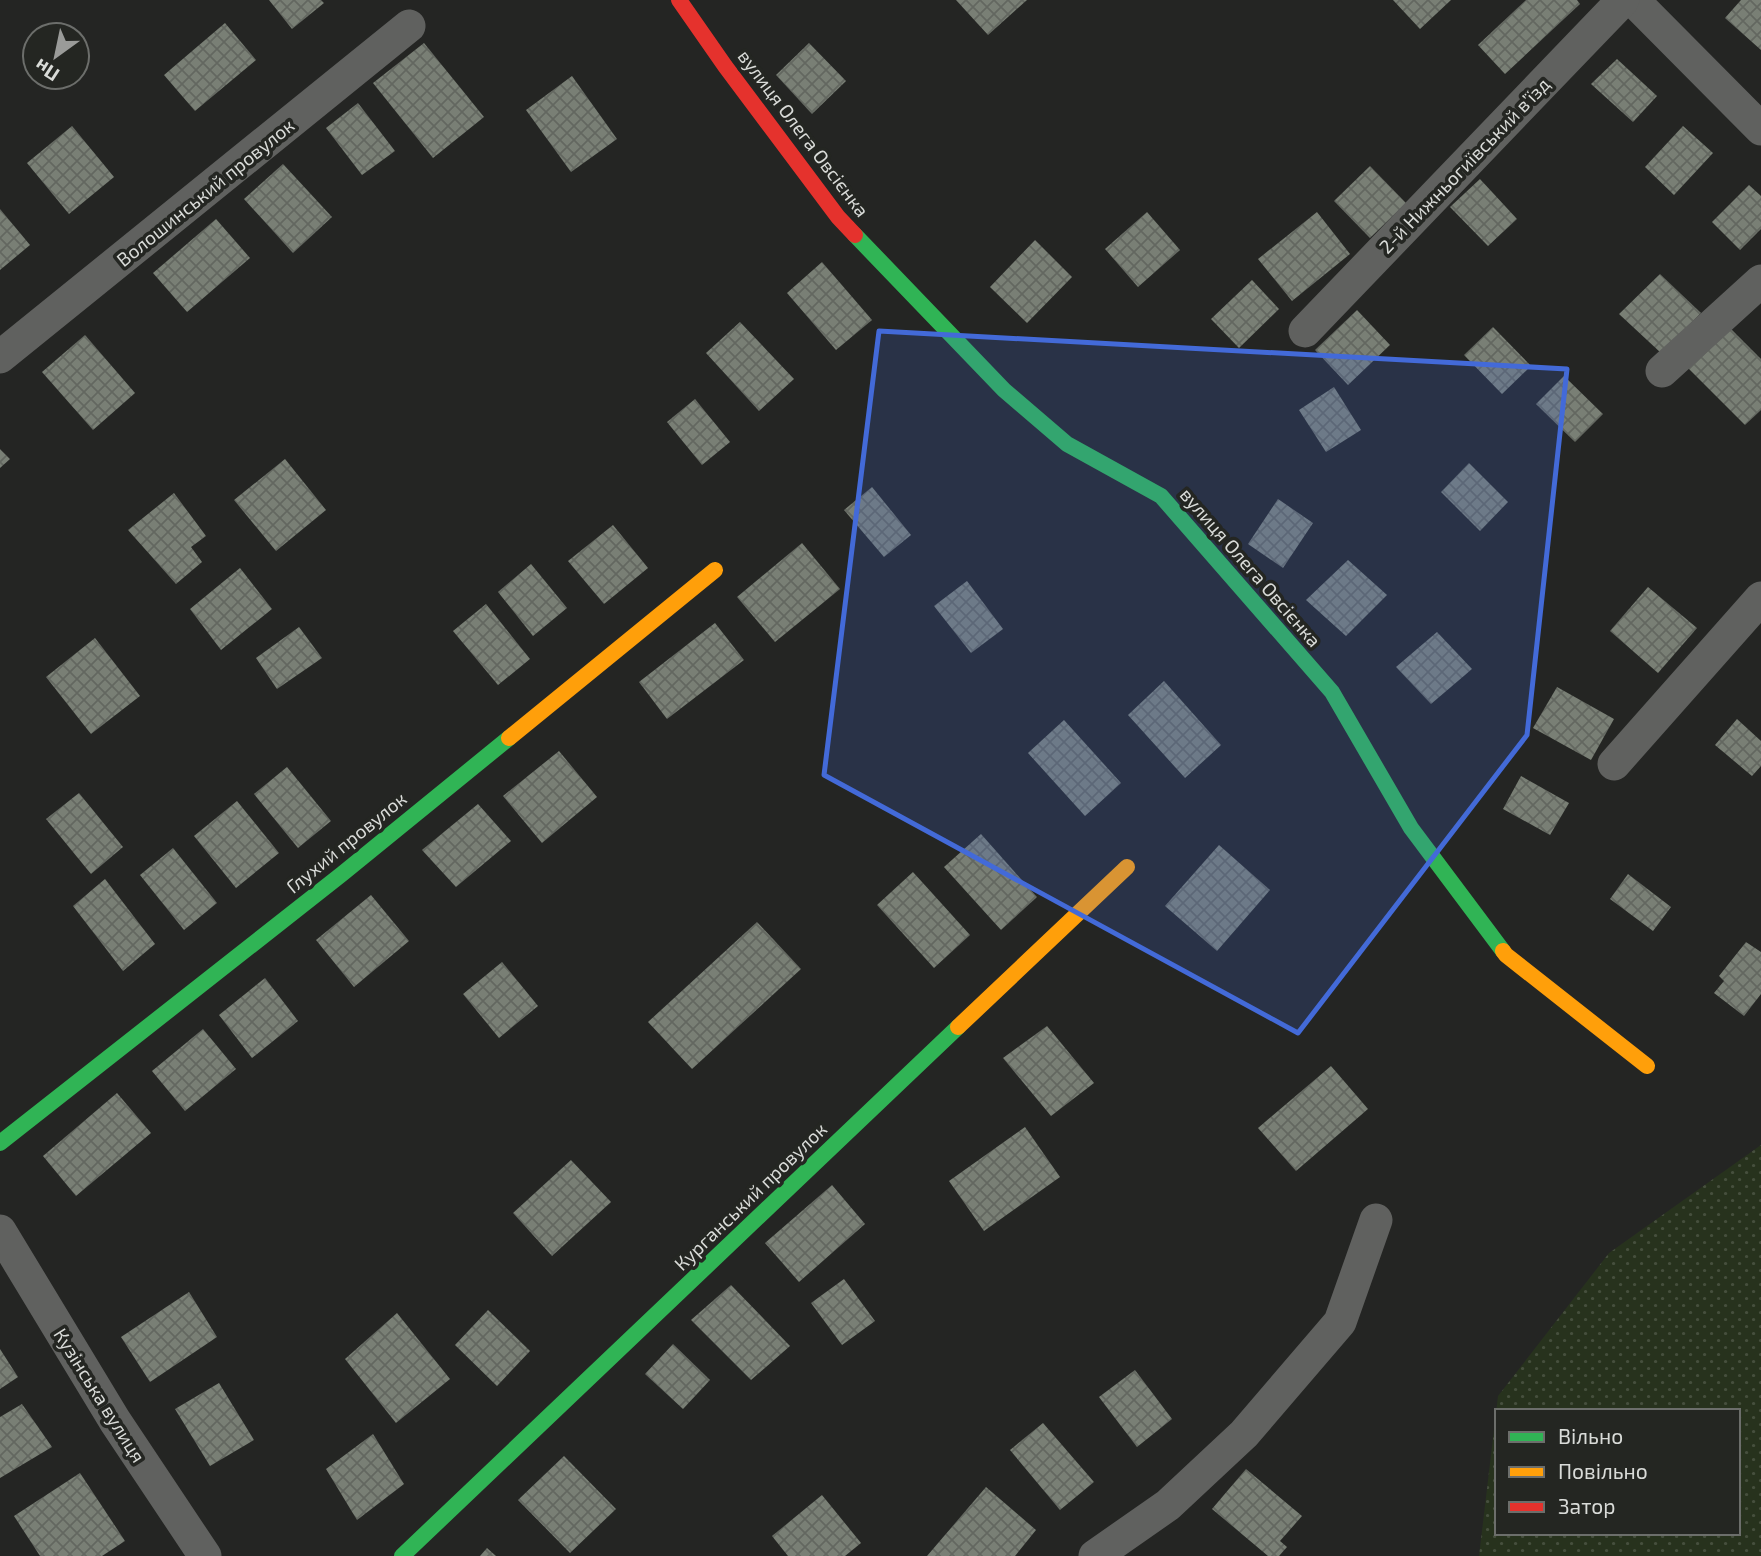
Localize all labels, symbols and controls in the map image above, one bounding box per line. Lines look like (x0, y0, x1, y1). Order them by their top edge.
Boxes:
north arrow (21, 21, 91, 91)
street label: вулиця Олега Овсієнка (733, 45, 874, 222)
text: Пн (30, 54, 63, 87)
street label: 2-й Нижньогиївський в’їзд (1374, 72, 1554, 258)
street label: Волошинський провулок (112, 113, 299, 272)
street label: вулиця Олега Овсієнка (1175, 483, 1326, 652)
street label: Глухий провулок (281, 786, 411, 898)
street label: Курганський провулок (669, 1117, 832, 1275)
street label: Кузінська вулиця (49, 1324, 151, 1467)
legend (1495, 1409, 1740, 1535)
text: Вільно (1558, 1423, 1623, 1448)
text: Повільно (1558, 1458, 1648, 1483)
text: Затор (1558, 1493, 1616, 1518)

